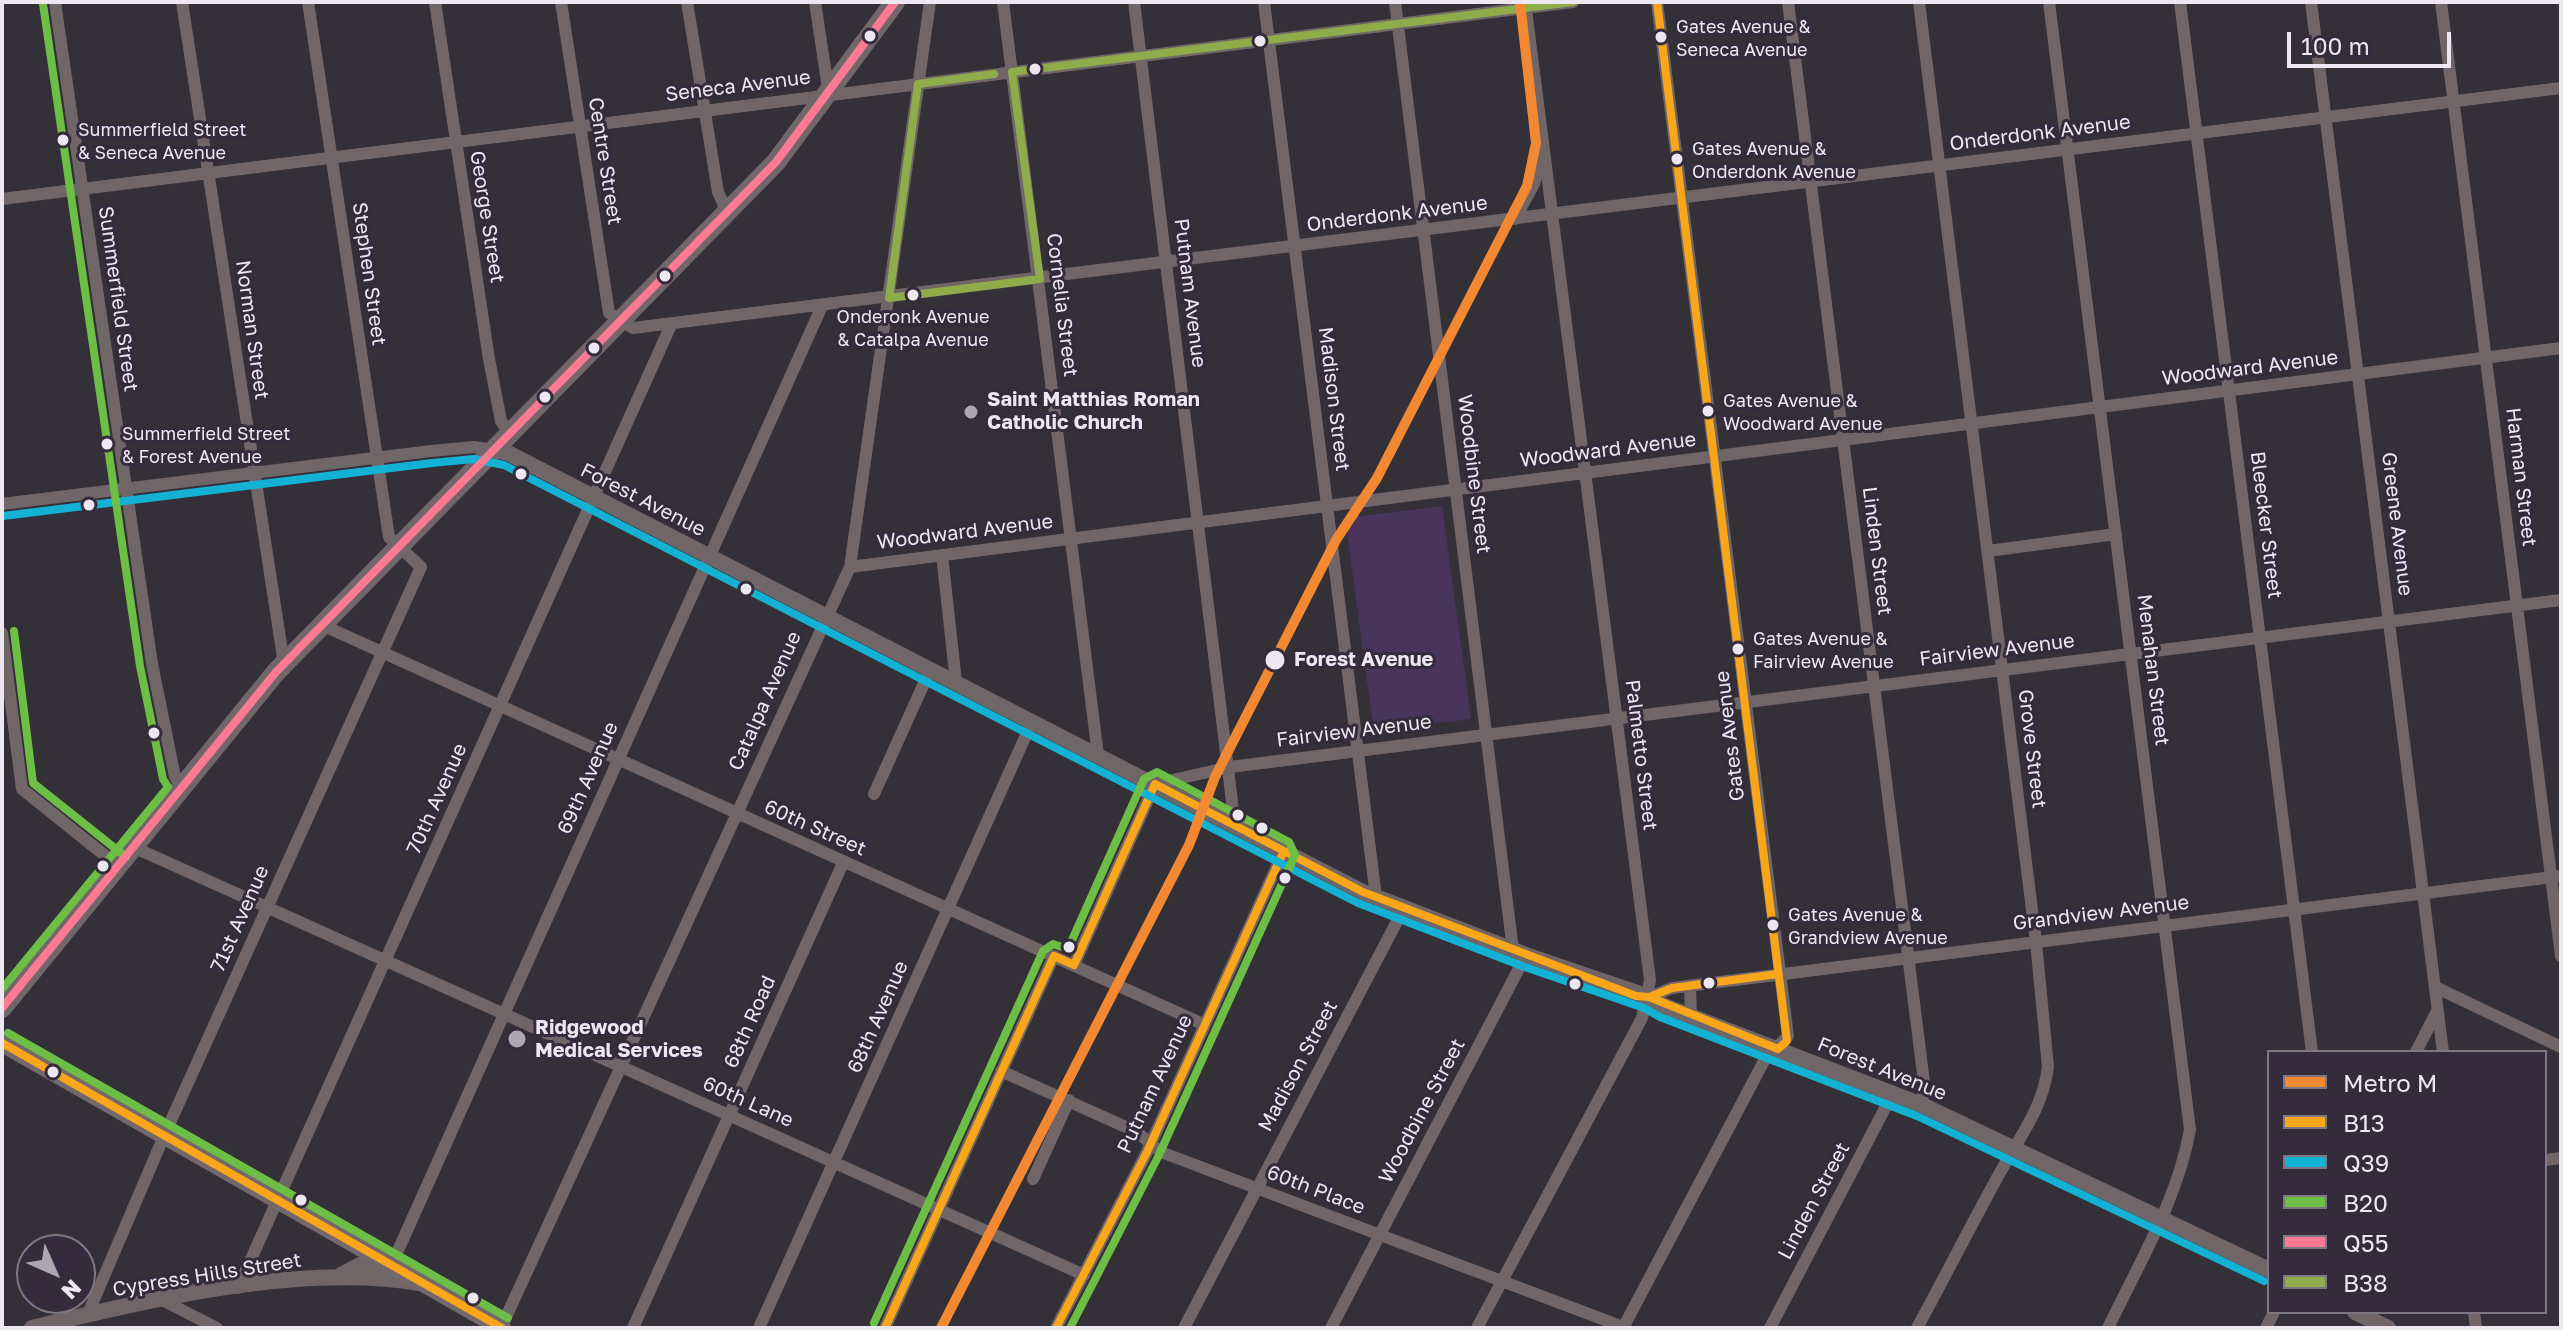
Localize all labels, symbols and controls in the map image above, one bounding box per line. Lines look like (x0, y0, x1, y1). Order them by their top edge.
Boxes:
place label: Gates Avenue & Seneca Avenue (1676, 16, 1810, 58)
scale bar (2291, 16, 2455, 66)
unlabelled marker (862, 28, 878, 44)
marker: Gates Avenue & Seneca Avenue (1653, 29, 1669, 45)
text: 100 m (2301, 31, 2370, 60)
unlabelled marker (1252, 33, 1268, 49)
unlabelled marker (1027, 61, 1043, 77)
street label: Seneca Avenue (664, 65, 812, 107)
street label: Centre Street (583, 96, 627, 226)
street label: Onderdonk Avenue (1948, 110, 2132, 156)
place label: Summerfield Street & Seneca Avenue (78, 119, 246, 162)
marker: Summerfield Street & Seneca Avenue (55, 132, 71, 148)
place label: Gates Avenue & Onderdonk Avenue (1692, 138, 1856, 180)
street label: George Street (465, 149, 509, 285)
marker: Gates Avenue & Onderdonk Avenue (1669, 151, 1685, 167)
street label: Onderdonk Avenue (1305, 191, 1489, 237)
street label: Stephen Street (347, 201, 391, 347)
street label: Summerfield Street (93, 205, 143, 393)
street label: Putnam Avenue (1169, 217, 1211, 369)
street label: Cornelia Street (1041, 232, 1083, 378)
street label: Norman Street (230, 259, 274, 401)
unlabelled marker (657, 268, 673, 284)
marker: Onderonk Avenue & Catalpa Avenue (905, 287, 921, 303)
place label: Onderonk Avenue & Catalpa Avenue (837, 306, 989, 348)
street label: Madison Street (1313, 325, 1355, 473)
unlabelled marker (586, 340, 602, 356)
street label: Woodward Avenue (2161, 345, 2339, 391)
place label: Saint Matthias Roman Catholic Church (987, 388, 1200, 435)
unlabelled marker (537, 389, 553, 405)
place label: Gates Avenue & Woodward Avenue (1723, 390, 1883, 432)
street label: Woodbine Street (1452, 393, 1496, 555)
marker: Saint Matthias Roman Catholic Church (962, 403, 980, 421)
marker: Gates Avenue & Woodward Avenue (1700, 403, 1716, 419)
street label: Harman Street (2501, 406, 2541, 548)
place label: Summerfield Street & Forest Avenue (122, 423, 290, 466)
street label: Woodward Avenue (1519, 427, 1697, 473)
marker: Summerfield Street & Forest Avenue (99, 436, 115, 452)
street label: Bleecker Street (2245, 450, 2287, 600)
street label: Greene Avenue (2376, 451, 2418, 597)
street label: Forest Avenue (576, 458, 710, 542)
unlabelled marker (513, 466, 529, 482)
street label: Linden Street (1857, 485, 1897, 617)
unlabelled marker (81, 497, 97, 513)
street label: Woodward Avenue (876, 509, 1054, 555)
unlabelled marker (738, 581, 754, 597)
street label: Menahan Street (2132, 593, 2174, 747)
street label: Catalpa Avenue (724, 628, 806, 774)
place label: Gates Avenue & Fairview Avenue (1753, 628, 1894, 670)
street label: Fairview Avenue (1918, 629, 2076, 671)
marker: Gates Avenue & Fairview Avenue (1730, 641, 1746, 657)
marker: Forest Avenue (1263, 648, 1287, 672)
place label: Forest Avenue (1294, 648, 1433, 672)
street label: Gates Avenue (1710, 670, 1750, 802)
street label: Palmetto Street (1620, 678, 1662, 832)
street label: Grove Street (2013, 688, 2051, 810)
street label: Fairview Avenue (1275, 710, 1433, 752)
street label: 69th Avenue (553, 718, 623, 838)
unlabelled marker (146, 725, 162, 741)
street label: 70th Avenue (402, 740, 472, 858)
street label: 60th Street (760, 795, 870, 861)
unlabelled marker (1230, 807, 1246, 823)
unlabelled marker (1254, 820, 1270, 836)
unlabelled marker (95, 858, 111, 874)
street label: 71st Avenue (206, 862, 274, 976)
unlabelled marker (1277, 870, 1293, 886)
street label: Grandview Avenue (2012, 890, 2190, 936)
place label: Gates Avenue & Grandview Avenue (1788, 904, 1948, 946)
marker: Gates Avenue & Grandview Avenue (1765, 917, 1781, 933)
unlabelled marker (1061, 939, 1077, 955)
street label: 68th Avenue (843, 957, 913, 1077)
street label: 68th Road (719, 972, 781, 1072)
unlabelled marker (1701, 975, 1717, 991)
unlabelled marker (1567, 976, 1583, 992)
street label: Madison Street (1253, 996, 1343, 1136)
street label: Putnam Avenue (1112, 1011, 1198, 1157)
place label: Ridgewood Medical Services (535, 1016, 703, 1063)
marker: Ridgewood Medical Services (506, 1028, 528, 1050)
street label: Forest Avenue (1814, 1032, 1950, 1106)
street label: Woodbine Street (1374, 1035, 1470, 1187)
legend (2267, 1050, 2547, 1314)
unlabelled marker (45, 1064, 61, 1080)
text: Metro M (2343, 1068, 2437, 1097)
street label: 60th Lane (699, 1071, 797, 1133)
text: B13 (2343, 1108, 2385, 1137)
street label: Linden Street (1773, 1138, 1855, 1264)
text: Q39 (2343, 1148, 2389, 1177)
street label: 60th Place (1264, 1160, 1368, 1220)
text: B20 (2343, 1188, 2388, 1217)
unlabelled marker (293, 1192, 309, 1208)
text: Q55 (2343, 1228, 2389, 1257)
north arrow (16, 1234, 96, 1314)
street label: Cypress Hills Street (111, 1248, 303, 1302)
text: B38 (2343, 1268, 2388, 1297)
text: N (56, 1274, 87, 1305)
unlabelled marker (465, 1290, 481, 1306)

